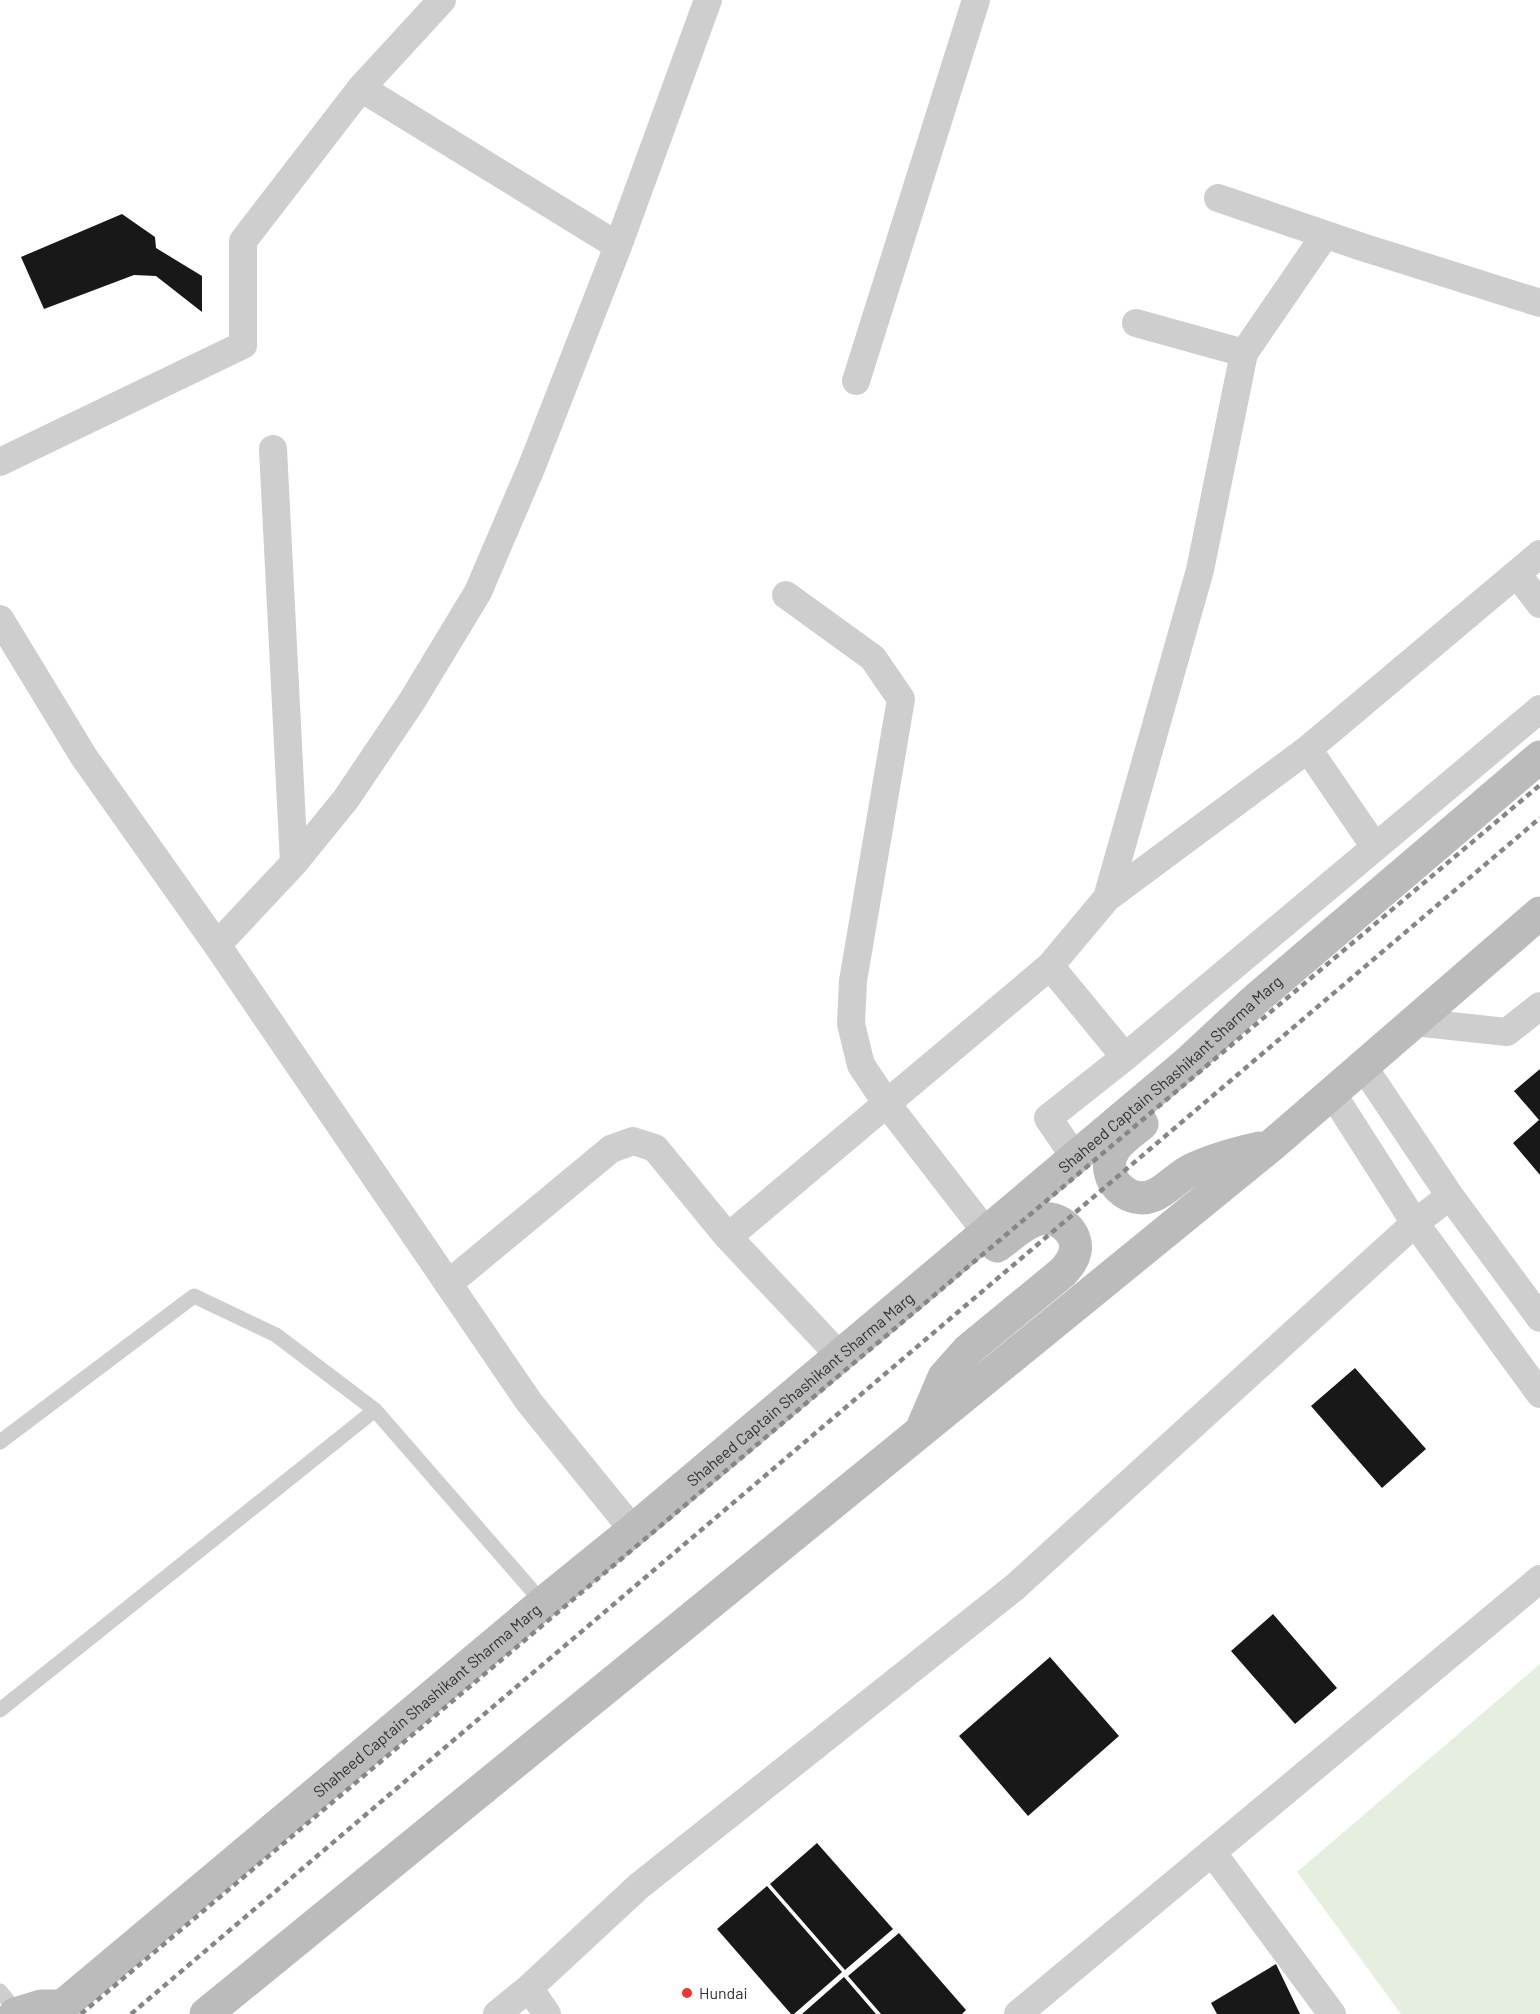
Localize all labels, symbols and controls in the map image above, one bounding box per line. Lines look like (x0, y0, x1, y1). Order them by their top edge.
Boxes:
street label: Shaheed Captain Shashikant Sharma Marg (1054, 971, 1286, 1177)
street label: Shaheed Captain Shashikant Sharma Marg (682, 1288, 917, 1490)
street label: Shaheed Captain Shashikant Sharma Marg (309, 1599, 544, 1801)
place label: Hundai (699, 1983, 748, 2002)
marker: Hundai (680, 1986, 694, 2000)

